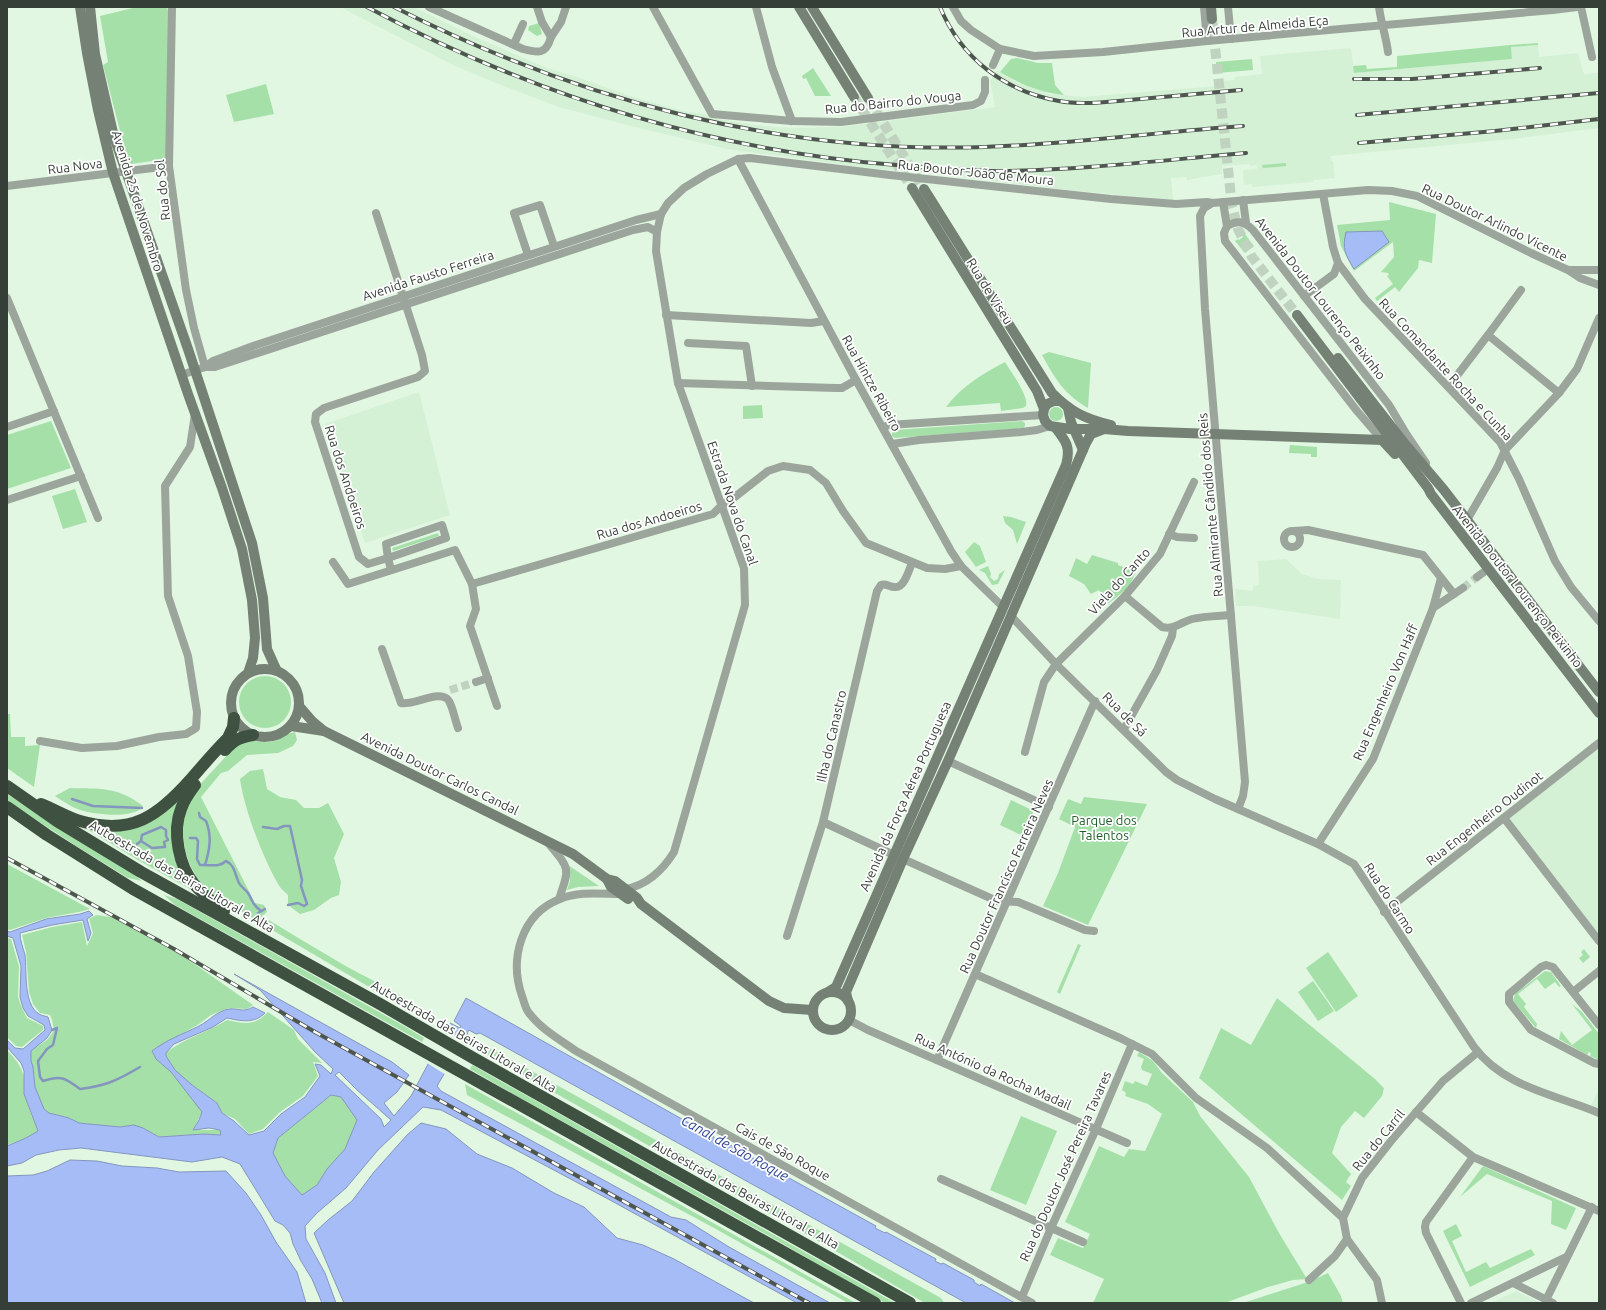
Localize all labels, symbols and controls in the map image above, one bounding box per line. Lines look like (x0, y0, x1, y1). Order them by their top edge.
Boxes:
street label: Rua Artur de Almeida Eça (1181, 13, 1329, 39)
street label: Rua do Bairro do Vouga (824, 88, 962, 116)
street label: Avenida 25 de Novembro (110, 129, 166, 273)
street label: Rua Nova (47, 156, 103, 176)
street label: Rua Doutor João de Moura (897, 157, 1055, 187)
street label: Rua do Sol (152, 158, 172, 221)
street label: Rua Doutor Arlindo Vicente (1420, 181, 1570, 263)
street label: Avenida Doutor Lourenço Peixinho (1253, 214, 1389, 382)
street label: Avenida Fausto Ferreira (361, 247, 495, 303)
street label: Rua de Viseu (964, 255, 1016, 327)
street label: Rua Comandante Rocha e Cunha (1377, 295, 1515, 443)
street label: Rua Hintze Ribeiro (840, 333, 904, 433)
street label: Rua Almirante Cândido dos Reis (1195, 412, 1225, 598)
street label: Rua dos Andoeiros (323, 423, 370, 531)
street label: Estrada Nova do Canal (705, 439, 761, 567)
street label: Rua dos Andoeiros (595, 498, 703, 542)
street label: Avenida Doutor Lourenço Peixinho (1450, 502, 1586, 670)
street label: Viela do Canto (1085, 545, 1153, 617)
street label: Rua Engenheiro Von Haff (1350, 622, 1420, 762)
street label: Ilha do Canastro (814, 689, 848, 783)
street label: Rua de Sá (1100, 689, 1150, 739)
street label: Avenida da Força Aérea Portuguesa (857, 699, 953, 893)
street label: Avenida Doutor Carlos Candal (359, 729, 522, 818)
street label: Rua Engenheiro Oudinot (1423, 768, 1545, 868)
street label: Rua Doutor Francisco Ferreira Neves (957, 776, 1056, 975)
park label: Parque dos Talentos (1071, 813, 1137, 842)
street label: Autoestrada das Beiras Litoral e Alta (87, 817, 277, 935)
street label: Rua do Carmo (1362, 860, 1418, 936)
street label: Autoestrada das Beiras Litoral e Alta (369, 977, 559, 1095)
street label: Rua António da Rocha Madail (913, 1030, 1074, 1112)
street label: Rua do Doutor José Pereira Tavares (1017, 1068, 1114, 1263)
street label: Rua do Carril (1349, 1106, 1407, 1173)
water label: Canal de São Roque (679, 1112, 791, 1184)
street label: Cais de São Roque (733, 1119, 833, 1183)
street label: Autoestrada das Beiras Litoral e Alta (650, 1137, 842, 1251)

